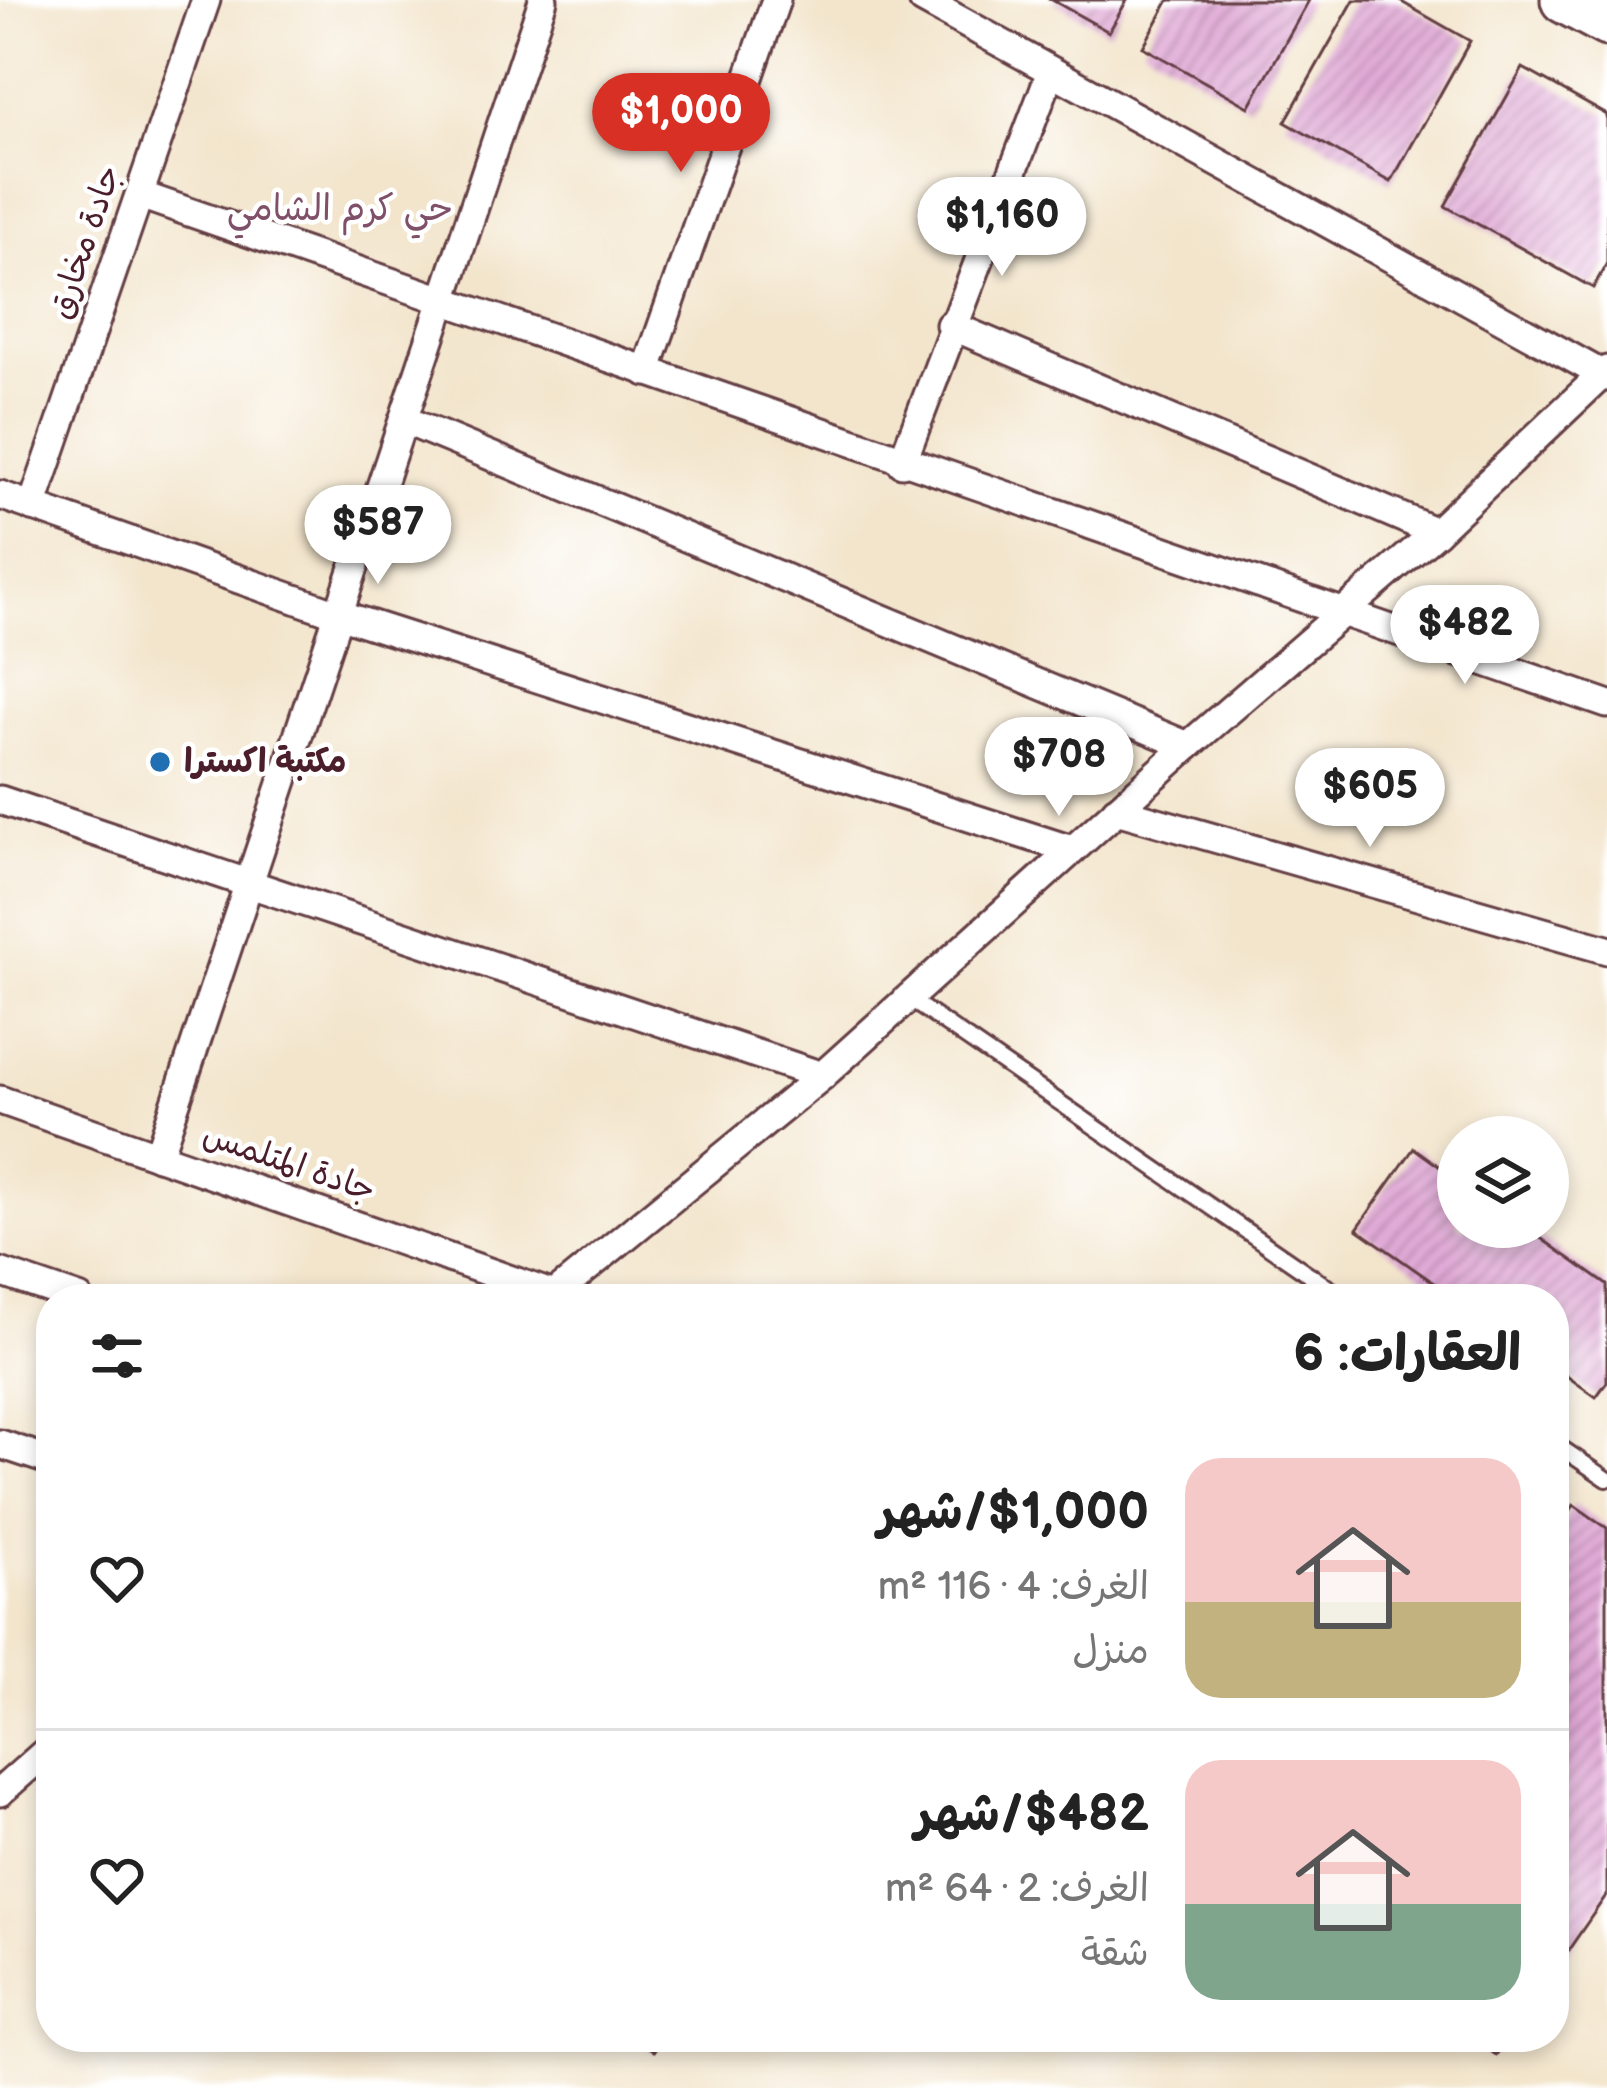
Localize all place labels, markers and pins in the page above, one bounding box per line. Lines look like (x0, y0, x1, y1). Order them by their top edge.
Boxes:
pin: $1,000 (583, 73, 779, 175)
pin: $1,160 (904, 177, 1100, 279)
pin: $587 (307, 485, 449, 587)
pin: $482 (1394, 585, 1536, 687)
pin: $708 (988, 717, 1130, 819)
place label: مكتبة اكسترا (184, 742, 346, 782)
pin: $605 (1299, 748, 1441, 850)
marker: مكتبة اكسترا (147, 749, 173, 775)

